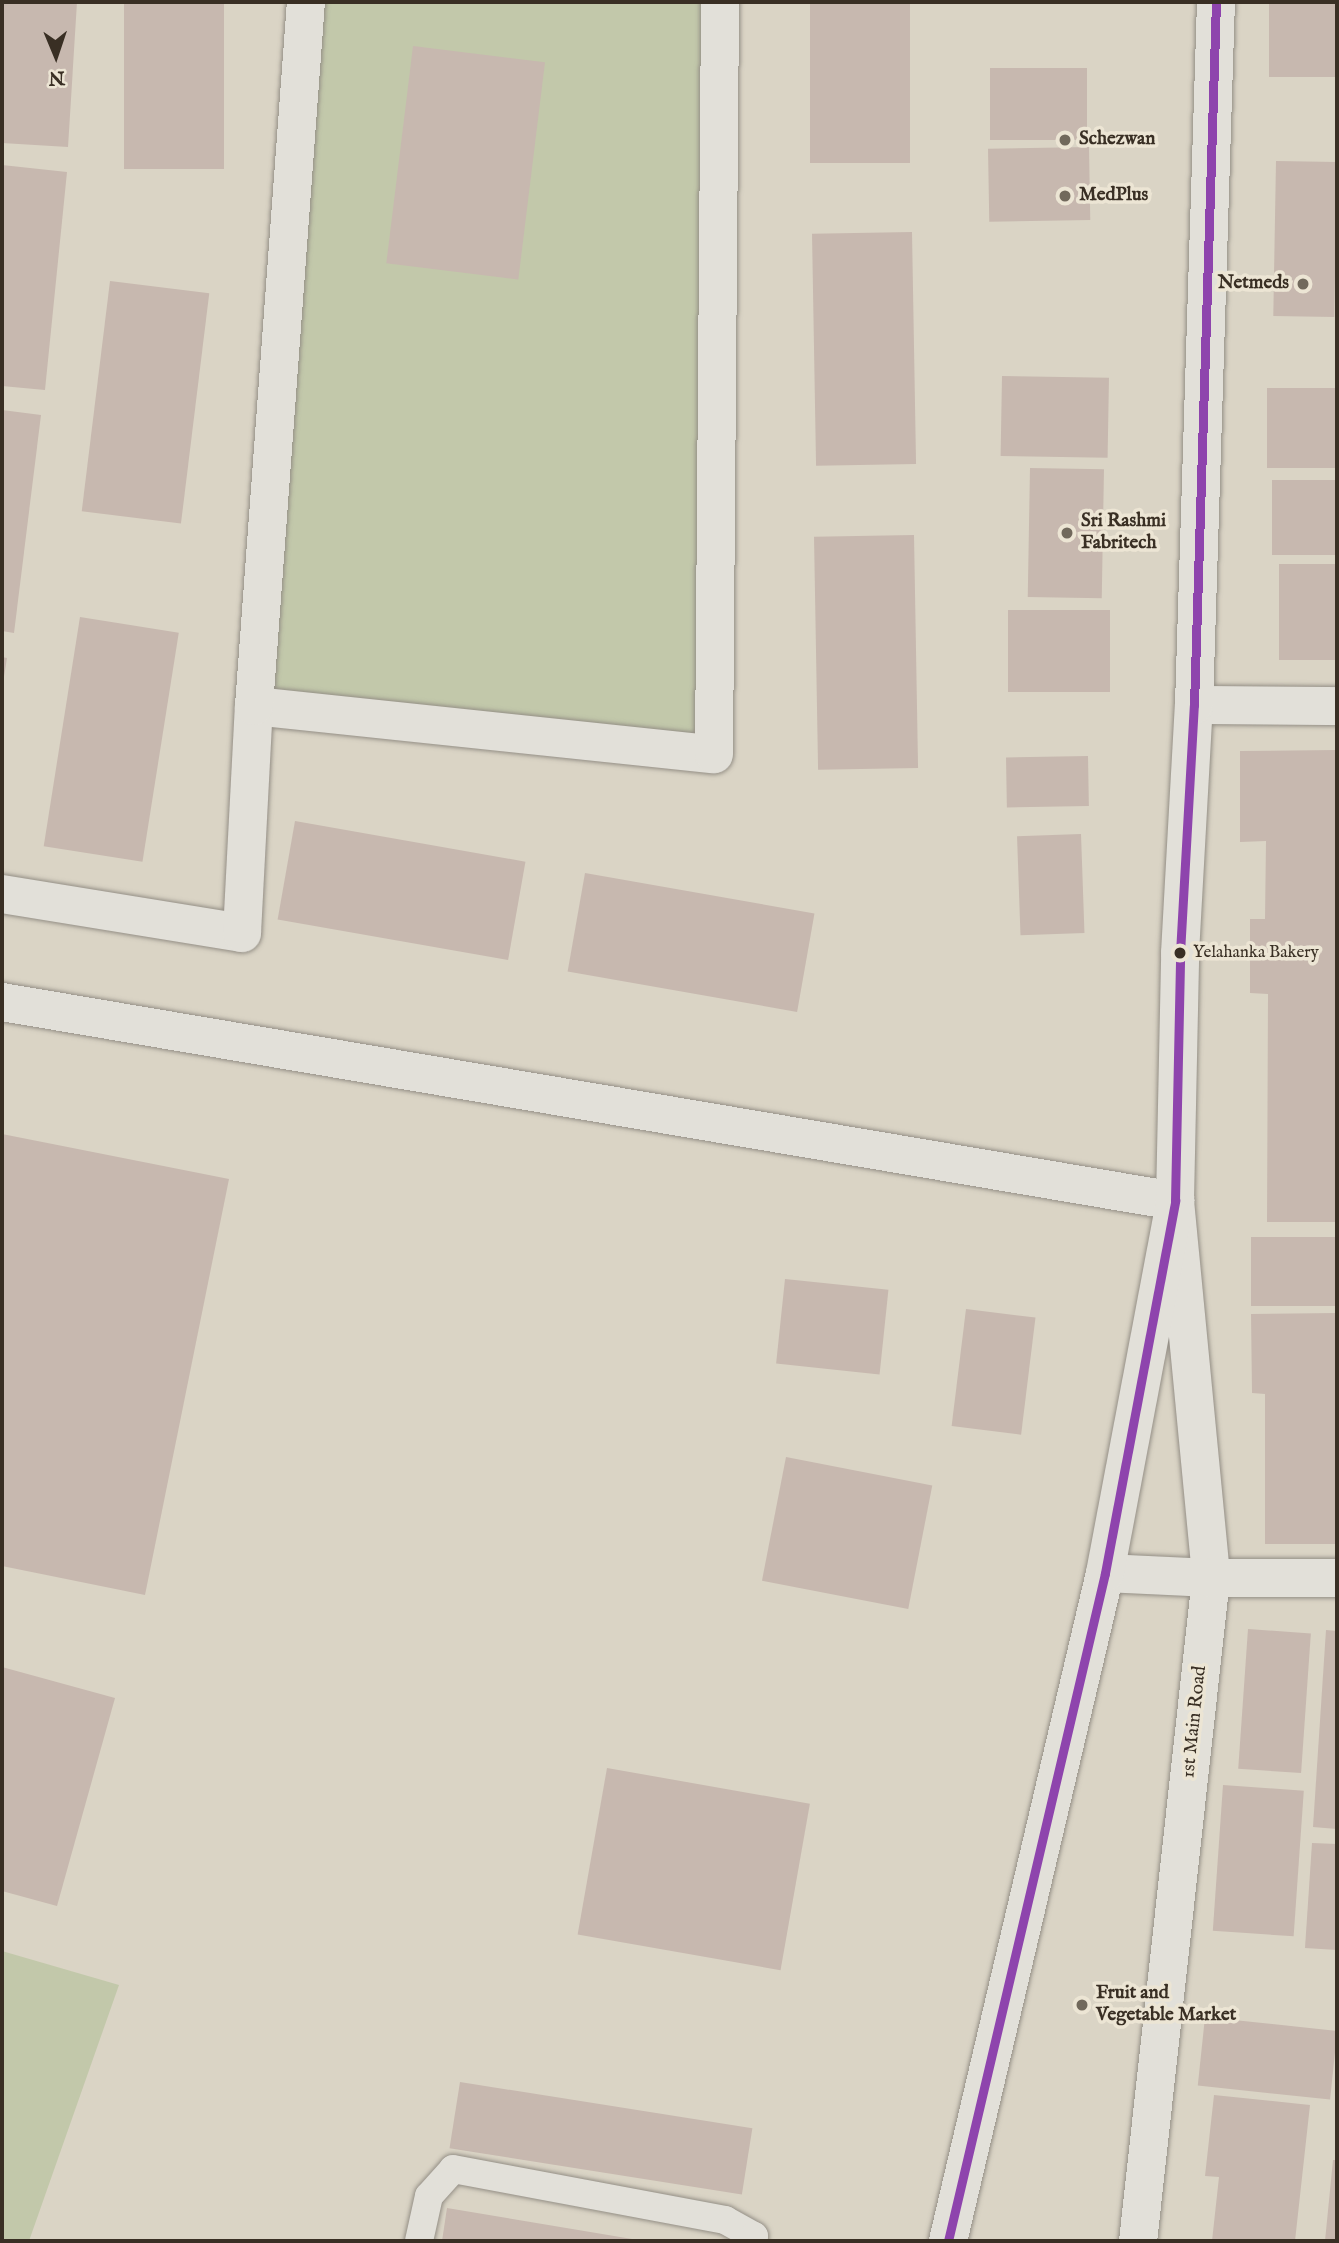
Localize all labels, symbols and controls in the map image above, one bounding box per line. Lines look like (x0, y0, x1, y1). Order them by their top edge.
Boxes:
north arrow (21, 21, 91, 91)
text: N (48, 65, 65, 89)
place label: Schezwan (1079, 129, 1155, 151)
marker: Schezwan (1057, 132, 1073, 148)
place label: MedPlus (1079, 185, 1148, 207)
marker: MedPlus (1057, 188, 1073, 204)
place label: Netmeds (1218, 273, 1289, 295)
marker: Netmeds (1295, 276, 1311, 292)
place label: Sri Rashmi Fabritech (1081, 511, 1166, 555)
marker: Sri Rashmi Fabritech (1059, 525, 1075, 541)
place label: Yelahanka Bakery (1193, 943, 1319, 963)
marker: Yelahanka Bakery (1173, 946, 1187, 960)
street label: 1st Main Road (1178, 1665, 1212, 1779)
place label: Fruit and Vegetable Market (1096, 1983, 1236, 2027)
marker: Fruit and Vegetable Market (1074, 1997, 1090, 2013)

